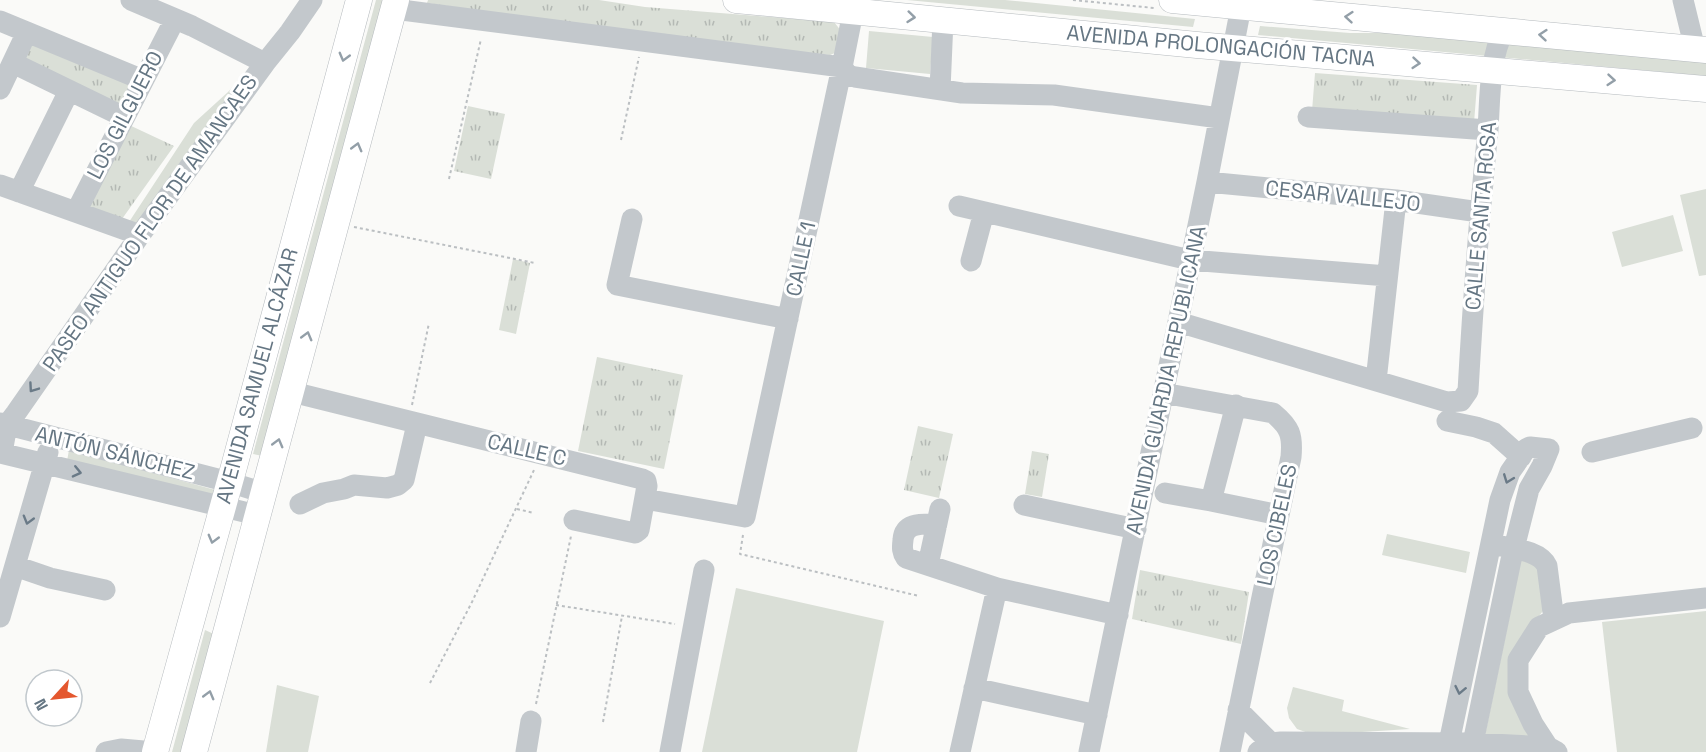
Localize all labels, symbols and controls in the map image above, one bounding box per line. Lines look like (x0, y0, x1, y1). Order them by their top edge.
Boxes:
one-way arrow (906, 10, 915, 23)
one-way arrow (1344, 11, 1354, 24)
street label: AVENIDA PROLONGACIÓN TACNA (1066, 19, 1377, 72)
one-way arrow (1539, 29, 1548, 42)
street label: LOS GILGUERO (81, 46, 168, 183)
one-way arrow (338, 51, 351, 61)
one-way arrow (1412, 56, 1421, 69)
street label: PASEO ANTIGUO FLOR DE AMANCAES (36, 69, 263, 376)
one-way arrow (1606, 73, 1615, 86)
street label: CALLE SANTA ROSA (1459, 121, 1502, 311)
one-way arrow (350, 142, 362, 153)
street label: CESAR VALLEJO (1264, 174, 1422, 217)
street label: CALLE 1 (779, 219, 822, 299)
street label: AVENIDA GUARDIA REPUBLICANA (1120, 223, 1212, 537)
street label: AVENIDA SAMUEL ALCÁZAR (209, 245, 304, 507)
one-way arrow (300, 331, 312, 341)
one-way arrow (29, 382, 40, 393)
street label: ANTÓN SÁNCHEZ (33, 420, 198, 485)
street label: CALLE C (485, 427, 569, 472)
one-way arrow (271, 438, 283, 449)
street label: LOS CIBELES (1250, 462, 1303, 588)
one-way arrow (72, 464, 82, 477)
one-way arrow (1503, 473, 1515, 484)
one-way arrow (23, 514, 35, 525)
one-way arrow (208, 533, 220, 544)
north arrow (24, 668, 84, 728)
one-way arrow (1454, 684, 1467, 694)
one-way arrow (202, 691, 214, 701)
text: N (29, 695, 53, 714)

